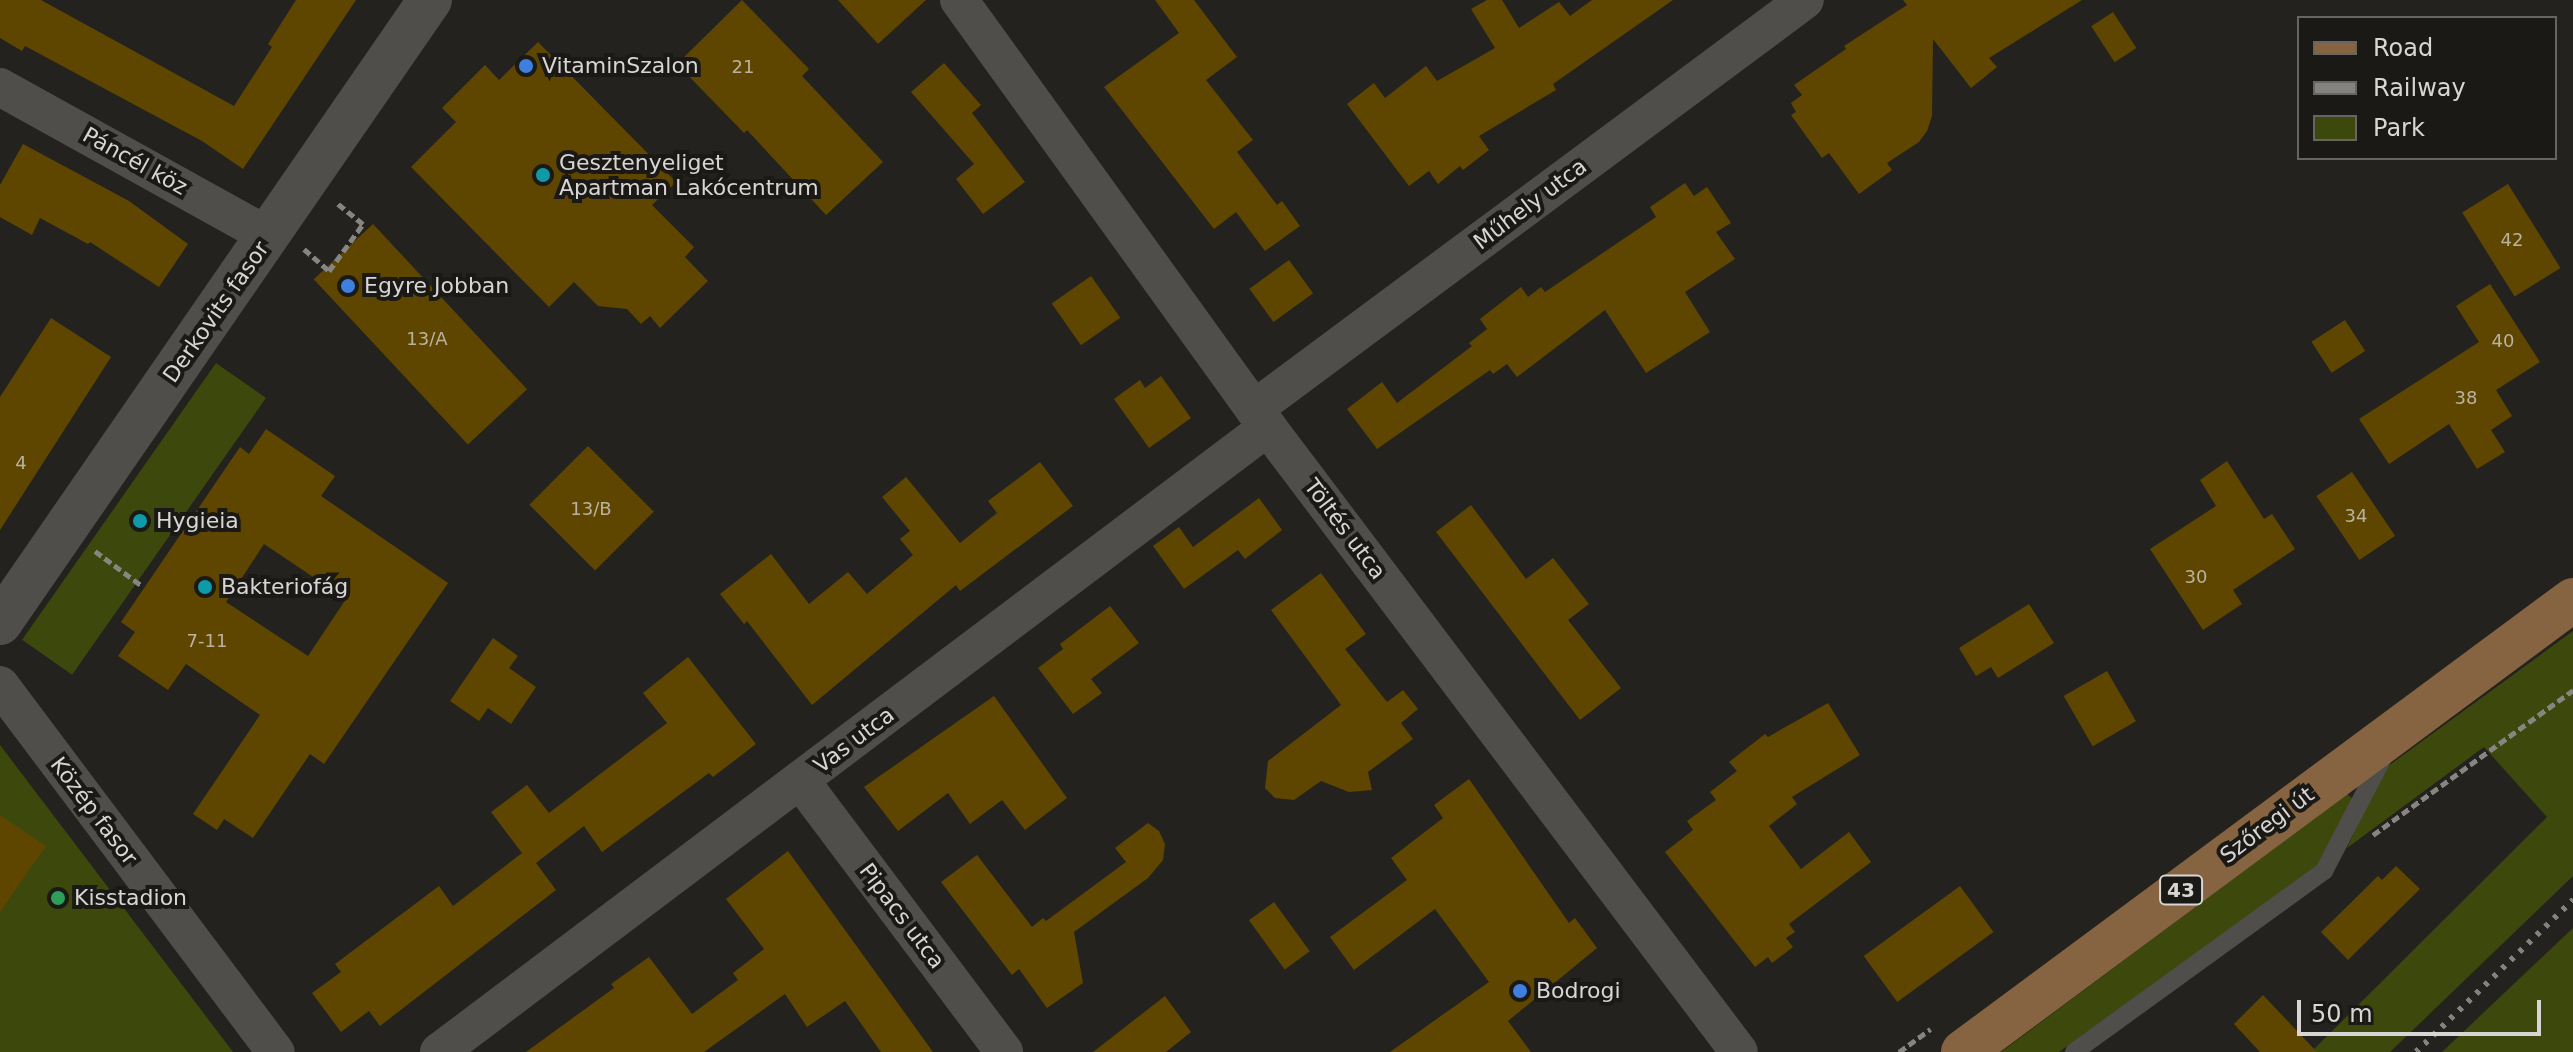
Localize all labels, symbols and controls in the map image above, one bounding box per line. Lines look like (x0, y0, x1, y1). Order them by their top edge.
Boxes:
legend (2297, 16, 2557, 160)
text: Road (2373, 34, 2433, 62)
place label: VitaminSzalon (542, 53, 699, 79)
house number: 21 (732, 56, 754, 78)
marker: VitaminSzalon (517, 57, 535, 75)
text: Railway (2373, 74, 2466, 102)
text: Park (2373, 114, 2425, 142)
street label: Páncél köz (78, 121, 192, 201)
place label: Gesztenyeliget Apartman Lakócentrum (559, 149, 819, 200)
street label: Műhely utca (1468, 153, 1592, 255)
marker: Gesztenyeliget Apartman Lakócentrum (534, 166, 552, 184)
house number: 42 (2501, 229, 2523, 251)
street label: Derkovits fasor (157, 236, 275, 388)
place label: Egyre Jobban (364, 273, 509, 299)
marker: Egyre Jobban (339, 277, 357, 295)
house number: 13/A (406, 328, 448, 350)
house number: 40 (2492, 330, 2514, 352)
house number: 38 (2455, 387, 2477, 409)
house number: 4 (15, 452, 27, 474)
street label: Töltés utca (1299, 474, 1391, 584)
house number: 13/B (570, 498, 612, 520)
house number: 34 (2345, 505, 2367, 527)
place label: Hygieia (156, 508, 239, 534)
marker: Hygieia (131, 512, 149, 530)
house number: 30 (2185, 566, 2207, 588)
place label: Bakteriofág (221, 574, 348, 600)
marker: Bakteriofág (196, 578, 214, 596)
house number: 7-11 (187, 630, 227, 652)
street label: Vas utca (809, 701, 899, 779)
street label: Közép fasor (45, 752, 143, 870)
street label: Szőregi út (2215, 781, 2319, 869)
street label: Pipacs utca (854, 858, 950, 974)
road number: 43 (2159, 874, 2203, 906)
place label: Kisstadion (74, 885, 187, 911)
marker: Kisstadion (49, 889, 67, 907)
place label: Bodrogi (1536, 978, 1621, 1004)
marker: Bodrogi (1511, 982, 1529, 1000)
scale bar (2301, 984, 2545, 1034)
text: 50 m (2311, 1000, 2373, 1028)

